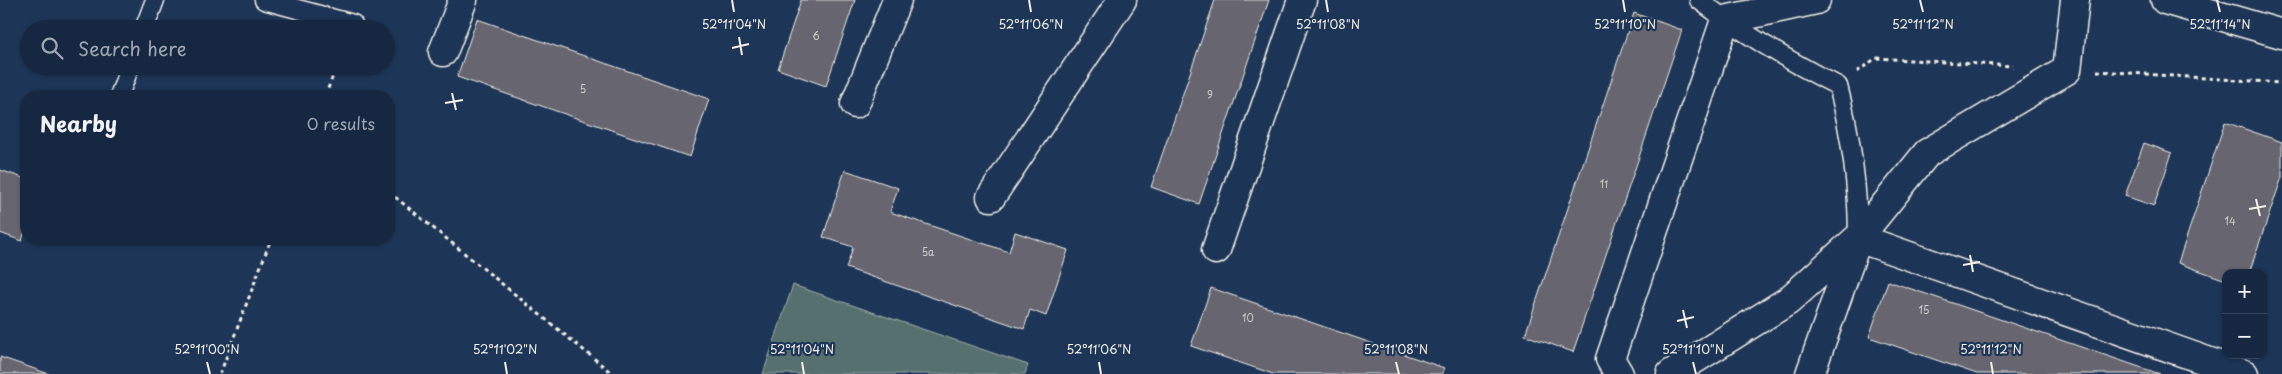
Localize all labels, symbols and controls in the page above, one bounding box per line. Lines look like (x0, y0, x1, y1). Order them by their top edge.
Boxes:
text: 52°11'04"N (702, 15, 766, 33)
text: 52°11'06"N (999, 15, 1063, 33)
text: 52°11'08"N (1296, 15, 1360, 33)
text: 52°11'10"N (1594, 15, 1656, 33)
text: 52°11'12"N (1892, 15, 1954, 33)
text: 52°11'14"N (2189, 15, 2251, 33)
search box (20, 20, 395, 75)
house number: 6 (812, 28, 820, 43)
icon: search (38, 34, 66, 62)
text: Search here (78, 34, 187, 62)
house number: 5 (580, 81, 586, 96)
house number: 9 (1207, 87, 1213, 102)
text: Nearby (40, 107, 117, 139)
text: 0 results (307, 111, 375, 135)
house number: 11 (1600, 176, 1608, 191)
house number: 14 (2224, 213, 2236, 228)
house number: 5а (922, 244, 935, 259)
map controls (2222, 269, 2267, 359)
button: + (2222, 269, 2267, 314)
house number: 15 (1919, 302, 1929, 317)
house number: 10 (1242, 310, 1254, 325)
button: − (2222, 314, 2267, 359)
text: 52°11'00"N (174, 340, 240, 358)
text: 52°11'02"N (473, 340, 537, 358)
text: 52°11'04"N (770, 340, 834, 358)
text: 52°11'06"N (1067, 340, 1131, 358)
text: 52°11'08"N (1364, 340, 1428, 358)
text: 52°11'10"N (1662, 340, 1724, 358)
text: 52°11'12"N (1960, 340, 2022, 358)

